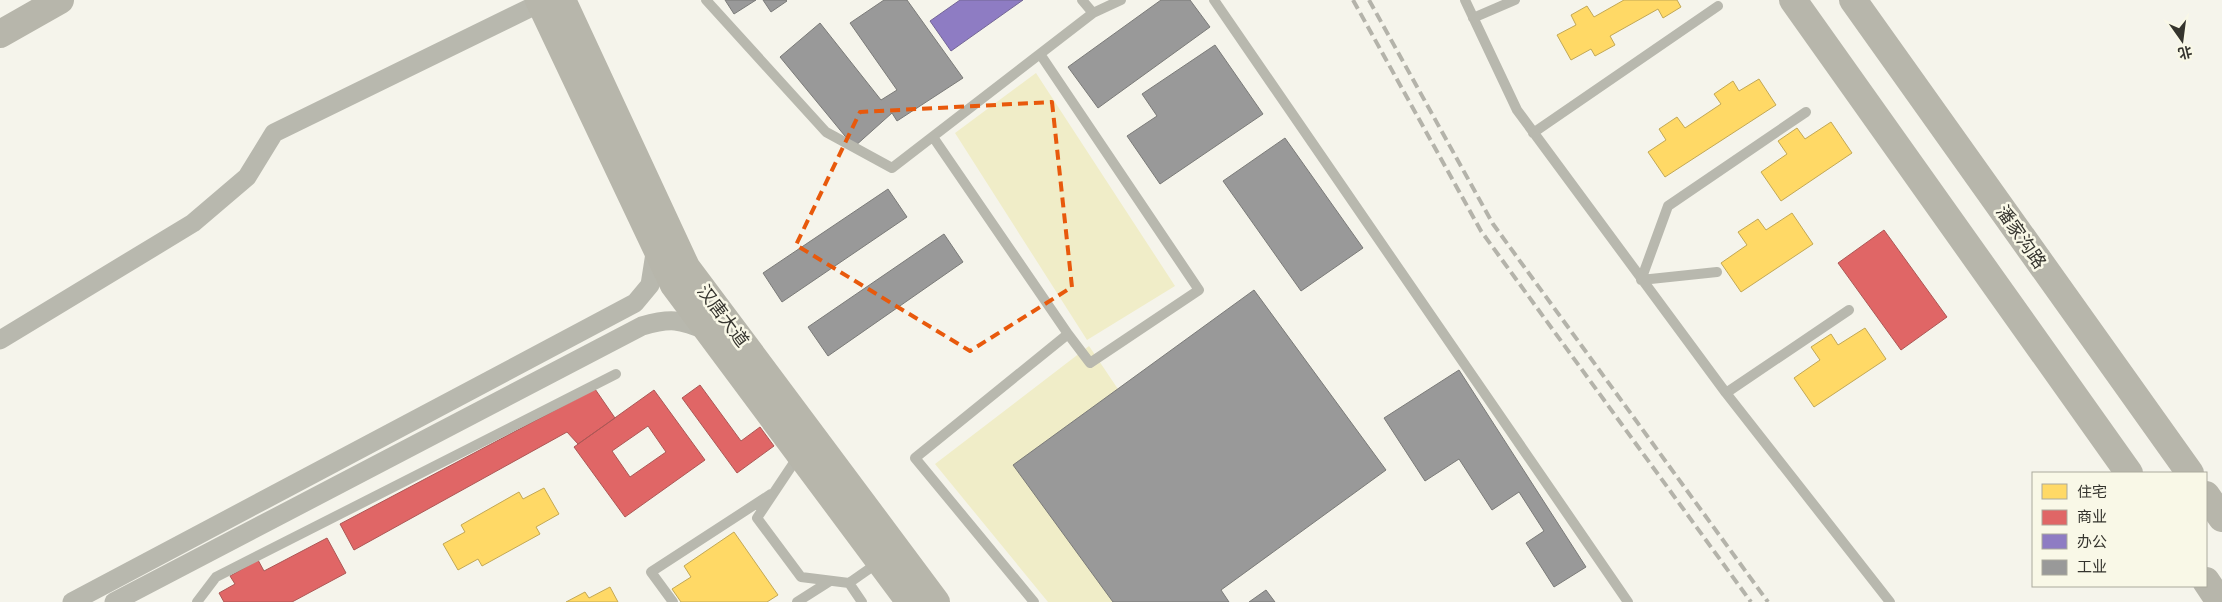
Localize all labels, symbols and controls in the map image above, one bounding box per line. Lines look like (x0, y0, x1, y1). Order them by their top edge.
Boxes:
north arrow (2157, 15, 2207, 65)
text: 北 (2176, 42, 2194, 64)
street label: 潘家沟路 (1991, 200, 2052, 273)
street label: 汉唐大道 (693, 279, 755, 351)
legend (2032, 472, 2207, 587)
text: 住宅 (2077, 481, 2107, 501)
text: 商业 (2077, 506, 2107, 526)
text: 办公 (2077, 531, 2107, 551)
text: 工业 (2077, 556, 2107, 576)

